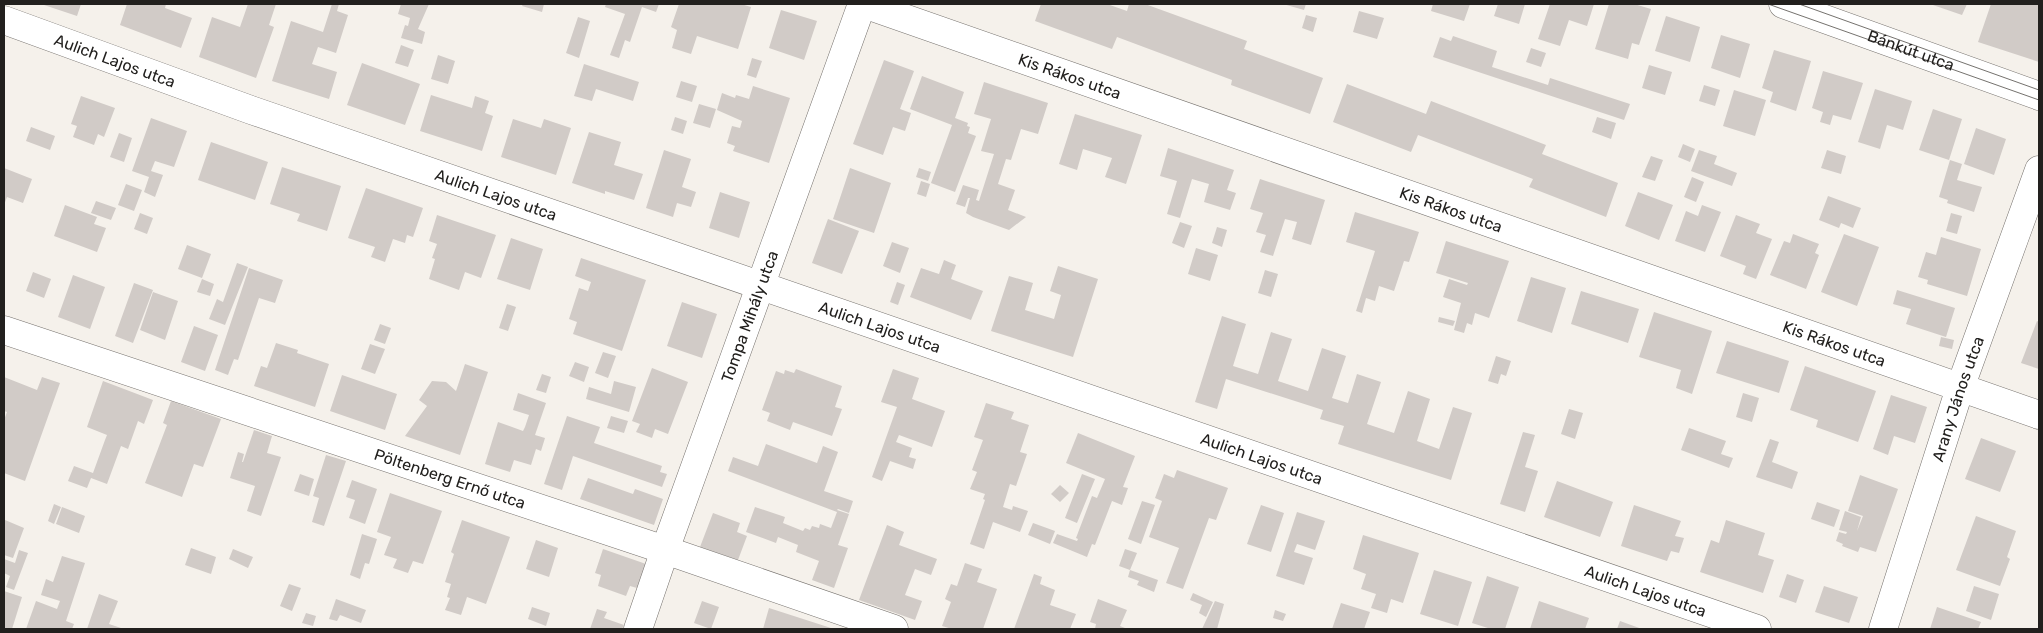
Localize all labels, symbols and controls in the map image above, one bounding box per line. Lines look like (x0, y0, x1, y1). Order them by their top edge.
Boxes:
street label: Bánkút utca (1865, 26, 1957, 75)
street label: Aulich Lajos utca (52, 30, 178, 92)
street label: Kis Rákos utca (1016, 50, 1124, 103)
street label: Aulich Lajos utca (432, 165, 559, 225)
street label: Kis Rákos utca (1397, 183, 1505, 237)
street label: Tompa Mihály utca (717, 248, 782, 385)
street label: Aulich Lajos utca (816, 297, 943, 357)
street label: Kis Rákos utca (1780, 317, 1888, 371)
street label: Arany János utca (1928, 334, 1988, 464)
street label: Aulich Lajos utca (1198, 429, 1325, 489)
street label: Pöltenberg Ernő utca (372, 445, 528, 513)
street label: Aulich Lajos utca (1582, 561, 1709, 621)

